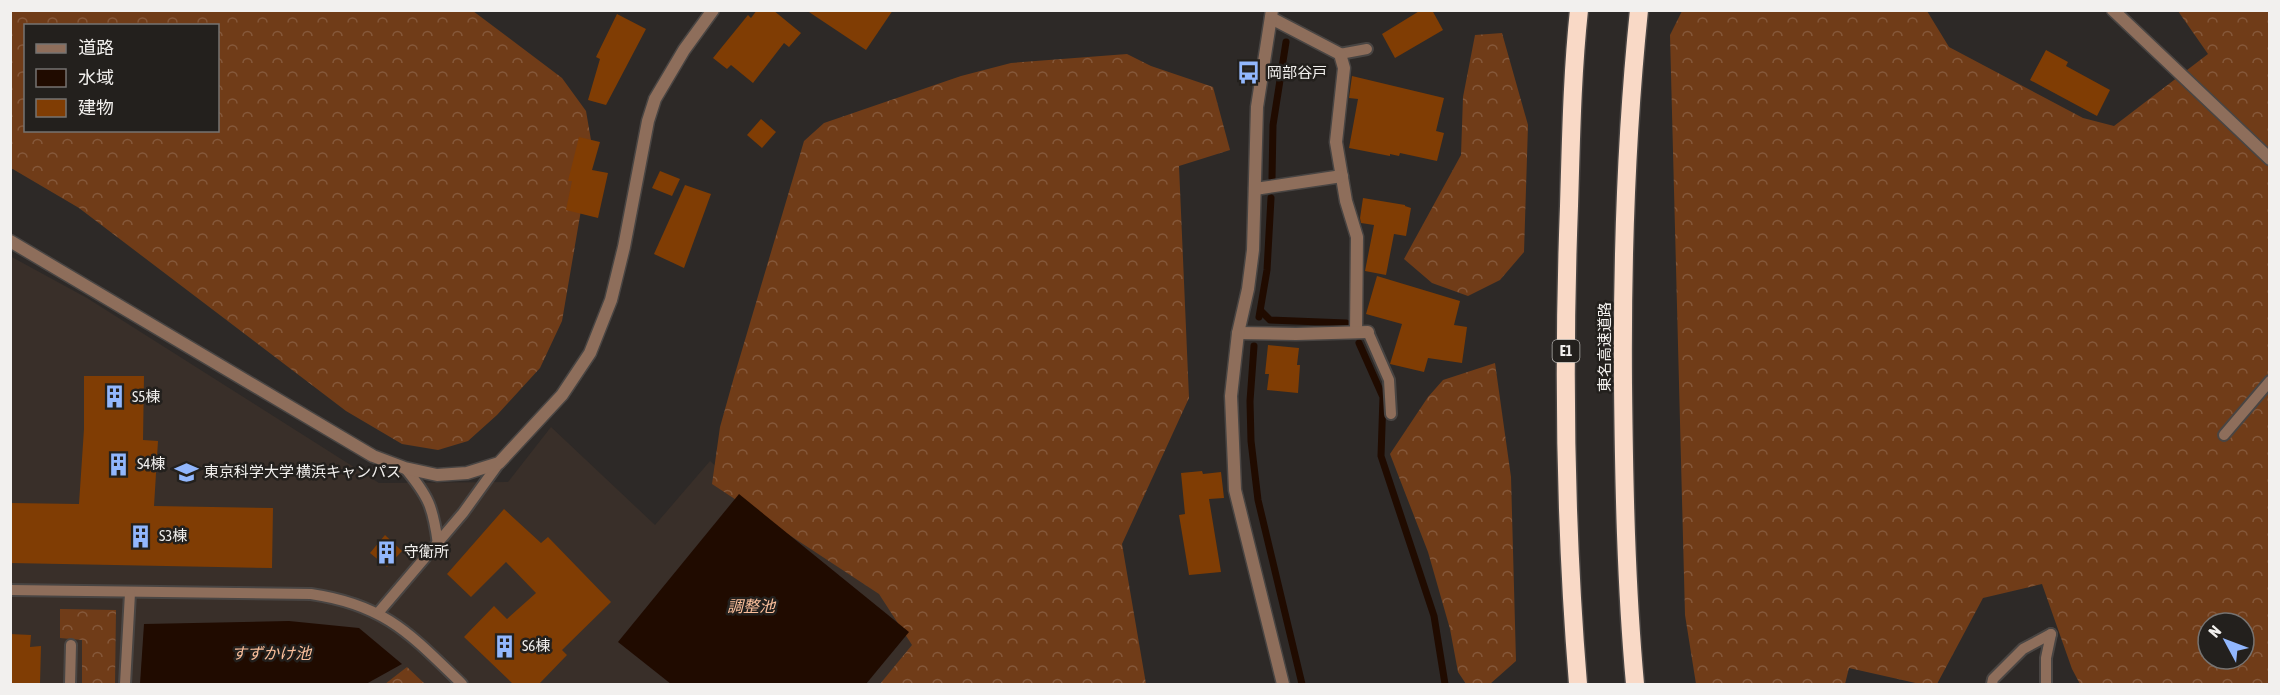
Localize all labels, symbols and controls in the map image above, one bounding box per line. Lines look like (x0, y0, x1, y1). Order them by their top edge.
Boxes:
legend (24, 24, 219, 132)
text: 道路 (78, 37, 114, 58)
bus stop icon: 岡部谷戸 (1236, 60, 1262, 86)
place label: 岡部谷戸 (1267, 64, 1327, 81)
text: 水域 (78, 67, 114, 88)
text: 建物 (78, 97, 114, 118)
street label: 東名高速道路 (1596, 302, 1613, 392)
road number: E1 (1552, 340, 1580, 362)
building icon: S5棟 (101, 384, 127, 410)
place label: S5棟 (132, 388, 160, 405)
building icon: S4棟 (106, 451, 132, 477)
place label: S4棟 (137, 455, 165, 472)
school or university icon: 東京科学大学 横浜キャンパス (173, 459, 199, 485)
place label: 東京科学大学 横浜キャンパス (204, 463, 401, 480)
building icon: S3棟 (128, 523, 154, 549)
place label: S3棟 (159, 527, 187, 544)
building icon: 守衛所 (373, 539, 399, 565)
place label: 守衛所 (404, 543, 449, 560)
water label: 調整池 (727, 597, 777, 615)
north arrow (2196, 611, 2256, 671)
text: N (2205, 622, 2225, 641)
building icon: S6棟 (491, 633, 517, 659)
place label: S6棟 (522, 637, 550, 654)
water label: すずかけ池 (231, 644, 313, 662)

